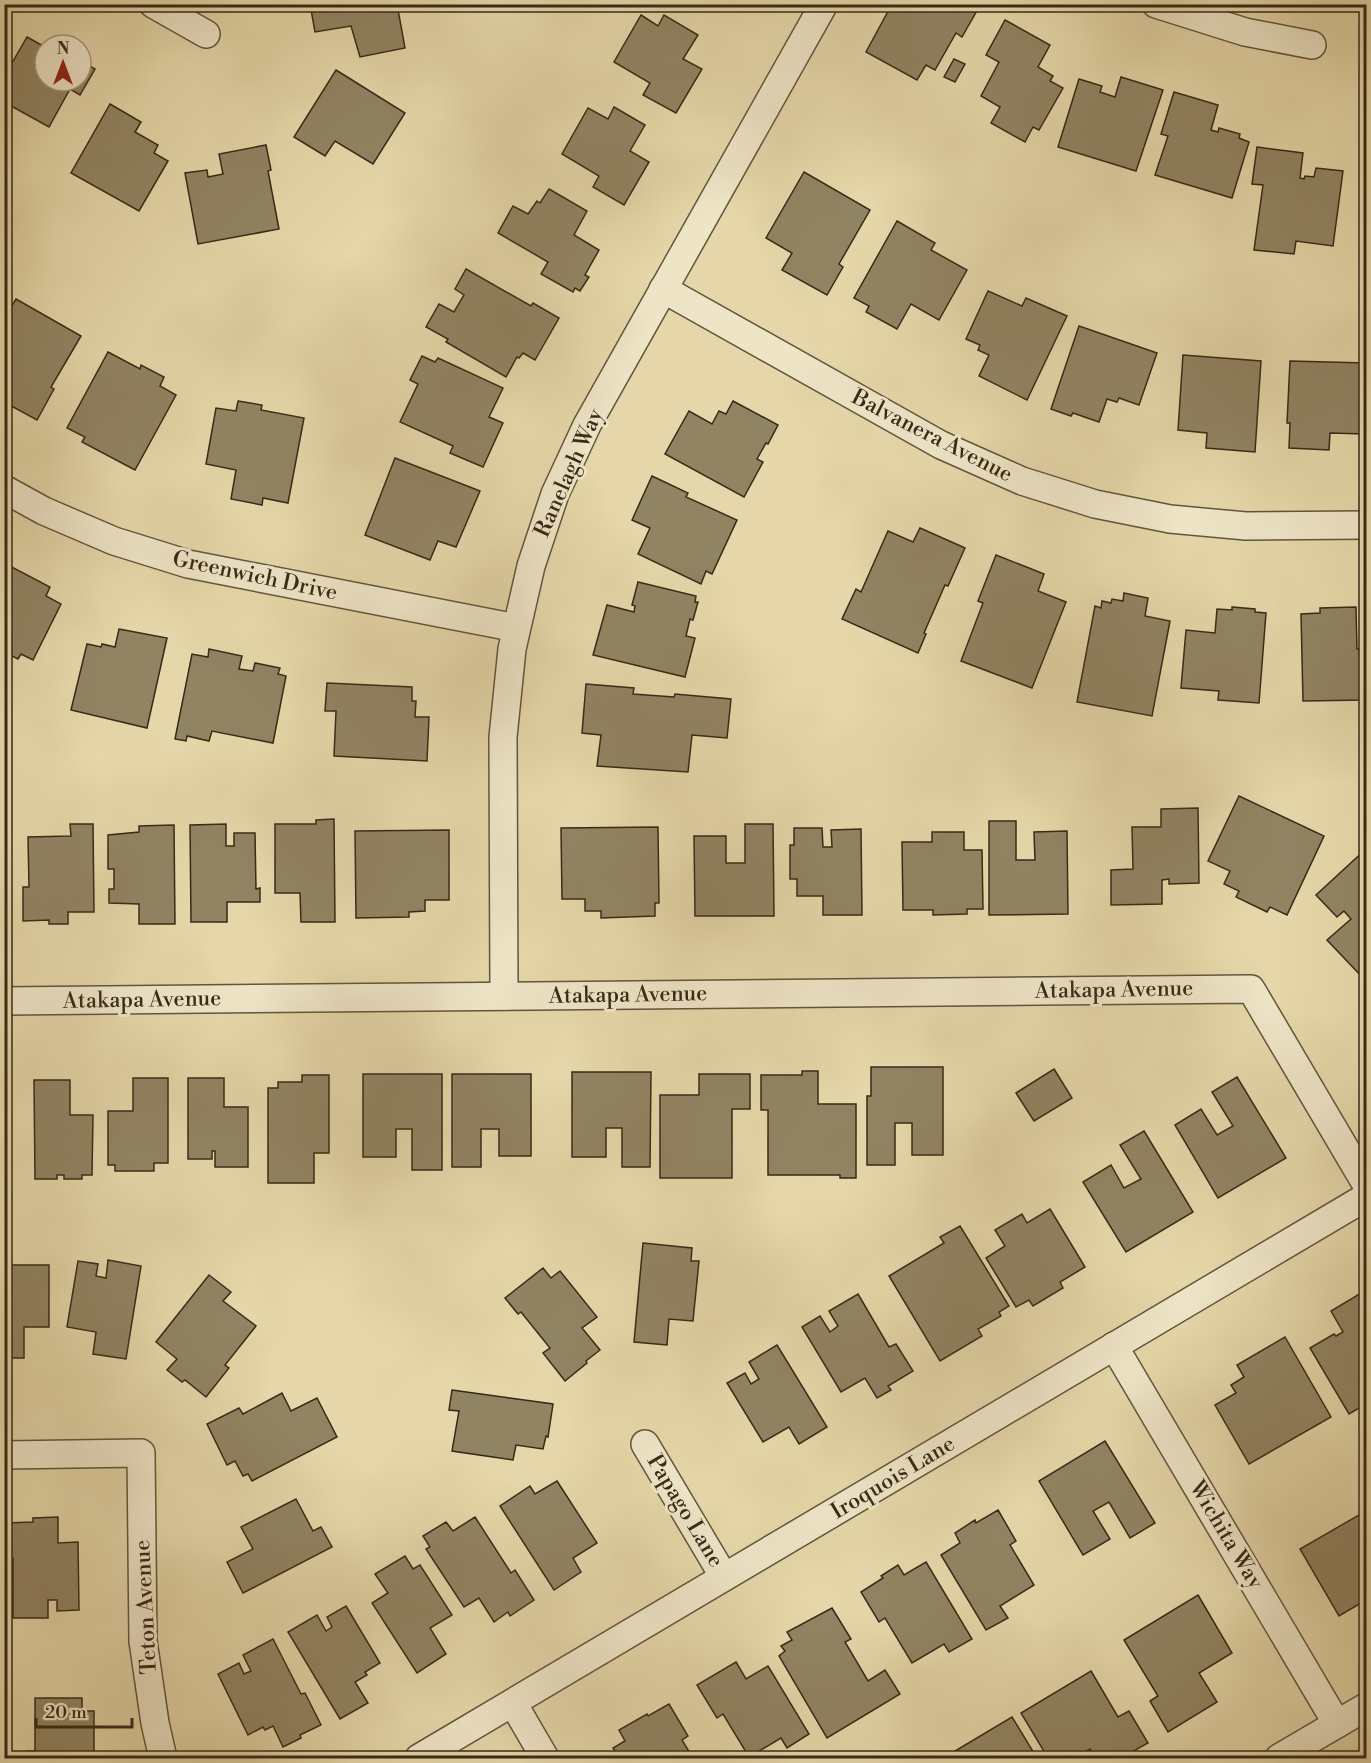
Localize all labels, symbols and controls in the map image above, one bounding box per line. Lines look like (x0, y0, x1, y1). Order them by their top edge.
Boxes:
north arrow (33, 33, 93, 93)
text: N (57, 39, 70, 59)
street label: Balvanera Avenue (846, 383, 1017, 488)
street label: Ranelagh Way (529, 404, 610, 542)
street label: Greenwich Drive (170, 545, 340, 607)
street label: Atakapa Avenue (1033, 975, 1194, 1005)
street label: Atakapa Avenue (547, 980, 708, 1010)
street label: Atakapa Avenue (61, 985, 222, 1015)
street label: Iroquois Lane (826, 1430, 960, 1526)
street label: Papago Lane (641, 1450, 729, 1572)
street label: Wichita Way (1183, 1475, 1269, 1594)
street label: Teton Avenue (129, 1539, 163, 1675)
scale bar (36, 1691, 132, 1729)
text: 20 m (45, 1701, 87, 1724)

